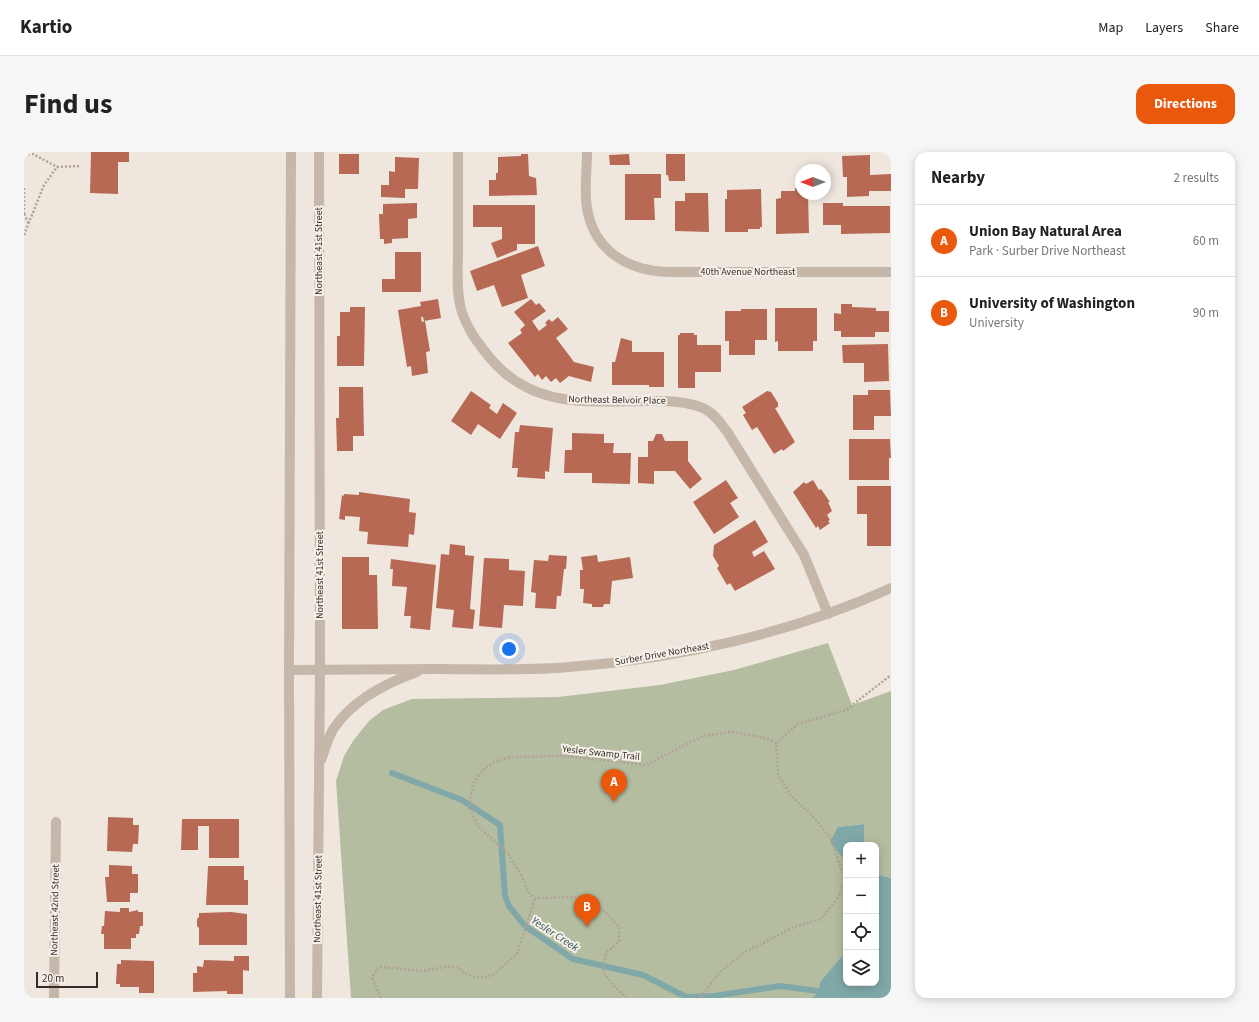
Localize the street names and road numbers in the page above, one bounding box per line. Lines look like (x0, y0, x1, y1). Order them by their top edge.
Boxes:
street label: Northeast 41st Street (312, 206, 326, 295)
street label: 40th Avenue Northeast (701, 265, 796, 279)
street label: Northeast Belvoir Place (568, 392, 666, 408)
street label: Northeast 41st Street (313, 530, 327, 619)
street label: Surber Drive Northeast (614, 639, 711, 669)
street label: Yesler Swamp Trail (560, 742, 641, 764)
street label: Northeast 41st Street (310, 854, 326, 943)
street label: Northeast 42nd Street (47, 864, 63, 956)

